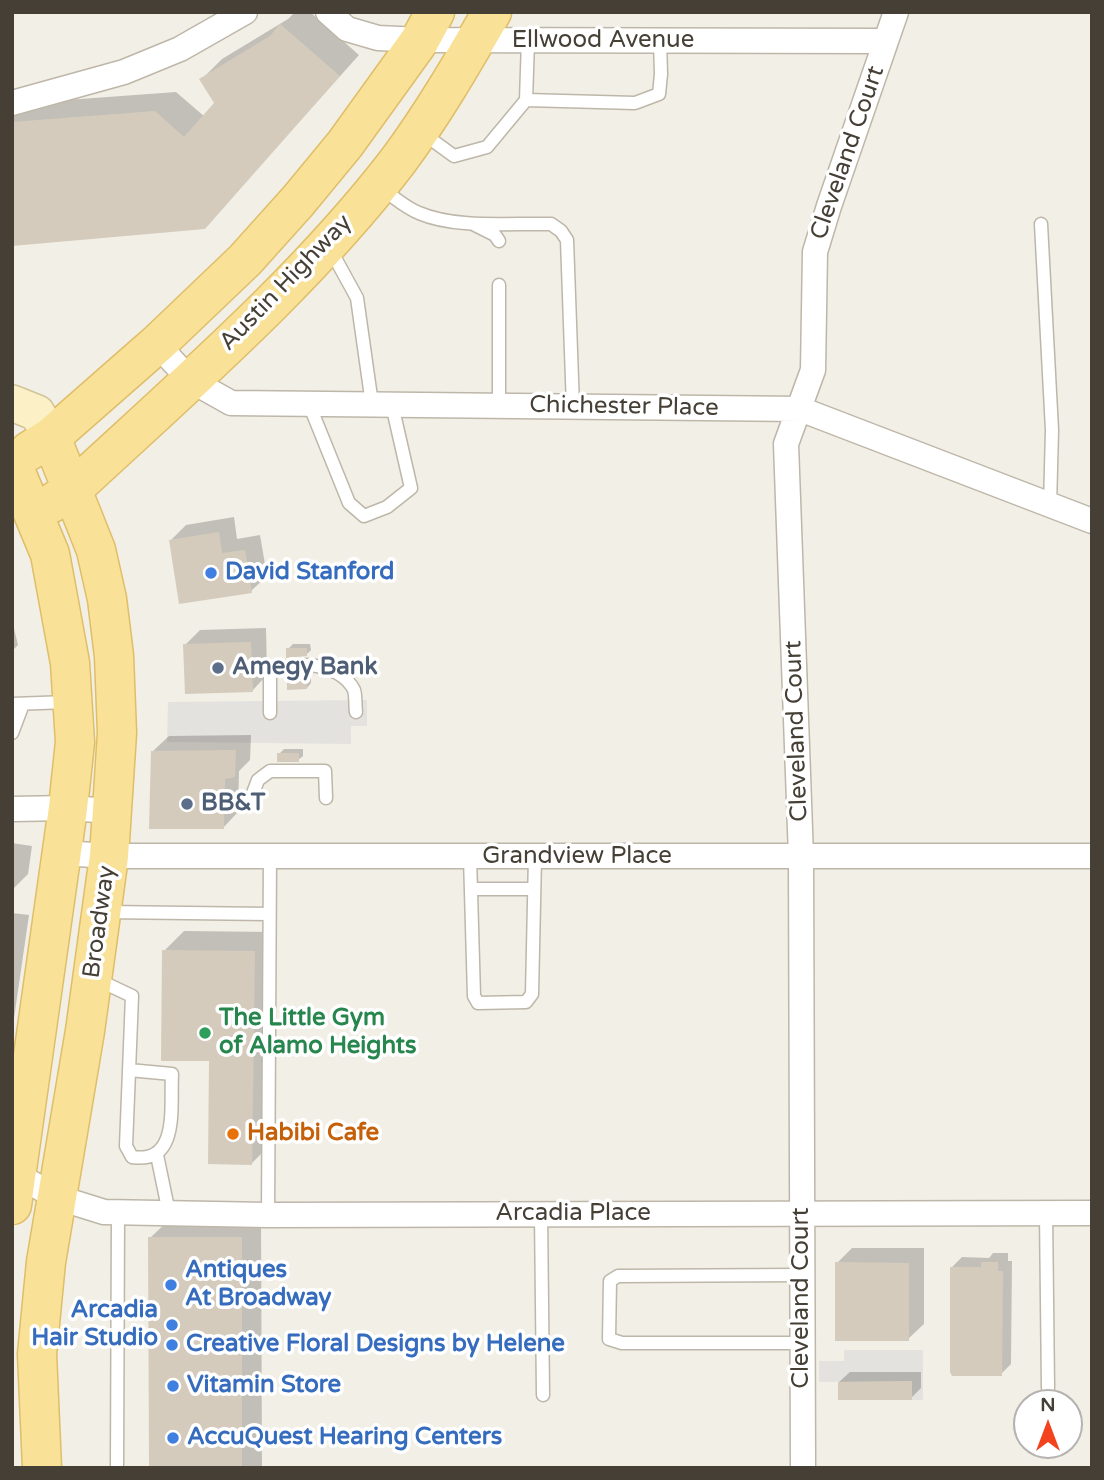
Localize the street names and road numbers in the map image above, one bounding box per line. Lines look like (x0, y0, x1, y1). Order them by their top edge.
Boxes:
street label: Ellwood Avenue (512, 27, 694, 55)
street label: Cleveland Court (805, 62, 891, 244)
street label: Austin Highway (214, 209, 358, 357)
street label: Chichester Place (529, 391, 719, 423)
street label: Cleveland Court (779, 640, 815, 822)
street label: Grandview Place (482, 843, 672, 871)
street label: Broadway (78, 864, 122, 980)
street label: Arcadia Place (495, 1200, 651, 1228)
street label: Cleveland Court (788, 1207, 816, 1389)

